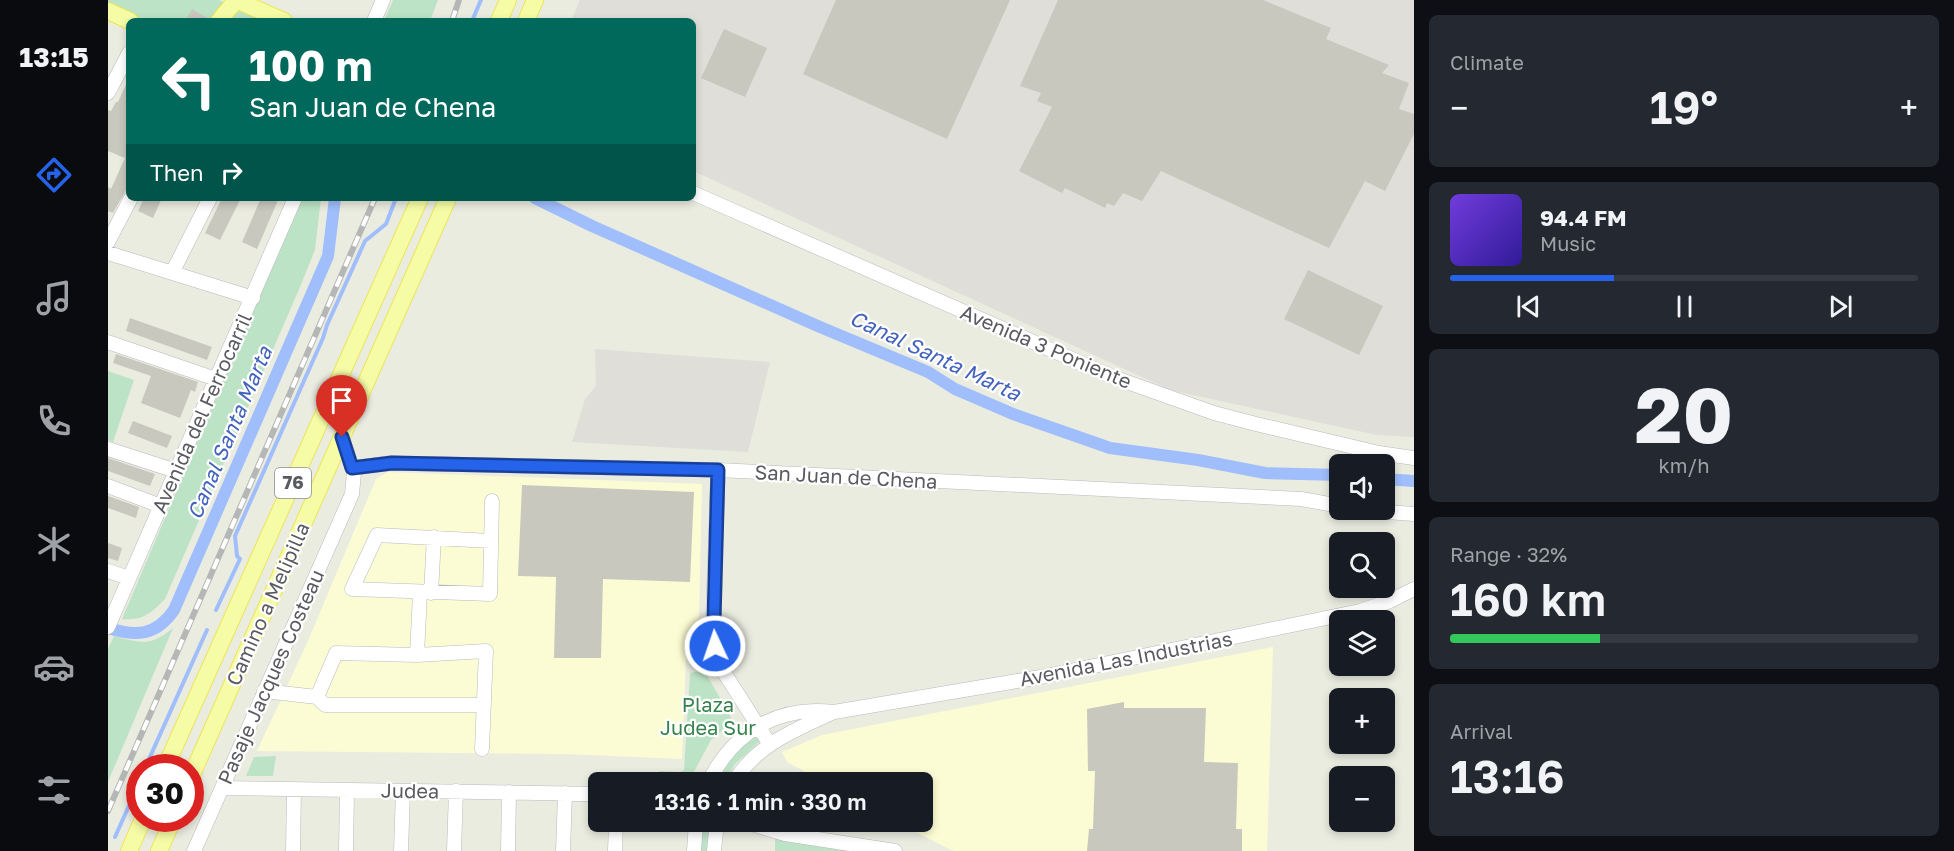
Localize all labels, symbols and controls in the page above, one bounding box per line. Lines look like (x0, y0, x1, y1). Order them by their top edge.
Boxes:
text: 100 m (249, 40, 372, 90)
text: 13:15 (19, 41, 89, 73)
icon: left (150, 42, 228, 120)
text: Climate (1450, 50, 1524, 74)
text: 19° (1650, 80, 1718, 134)
text: − (1450, 88, 1468, 127)
text: + (1900, 88, 1918, 127)
text: San Juan de Chena (249, 91, 496, 123)
icon: directions (33, 154, 75, 196)
icon: right (215, 156, 248, 189)
text: Then (150, 159, 203, 186)
text: 94.4 FM (1540, 204, 1627, 231)
text: Music (1540, 231, 1596, 255)
icon: music (33, 277, 75, 319)
icon: previous (1512, 290, 1545, 323)
icon: pause (1668, 290, 1701, 323)
icon: next (1824, 290, 1857, 323)
street label: Avenida 3 Poniente (957, 299, 1135, 393)
water label: Canal Santa Marta (846, 304, 1026, 406)
street label: Avenida del Ferrocarril (146, 309, 256, 516)
water label: Canal Santa Marta (181, 341, 278, 523)
text: 20 (1635, 367, 1733, 460)
pin (316, 375, 367, 437)
icon: arrive (325, 384, 358, 417)
icon: phone (33, 400, 75, 442)
text: km/h (1659, 453, 1709, 477)
map controls (1329, 454, 1395, 832)
button: sound (1329, 454, 1395, 520)
street label: San Juan de Chena (754, 459, 938, 493)
road number: 76 (275, 468, 311, 498)
street label: Camino a Melipilla (220, 518, 314, 689)
icon: climate (33, 523, 75, 565)
button: search (1329, 532, 1395, 598)
text: Range · 32% (1450, 542, 1567, 566)
street label: Pasaje Jacques Costeau (212, 566, 328, 788)
text: 160 km (1450, 572, 1606, 626)
button: layers (1329, 610, 1395, 676)
position arrow (683, 614, 747, 678)
street label: Avenida Las Industrias (1018, 626, 1234, 690)
icon: car (33, 646, 75, 688)
button: + (1329, 688, 1395, 754)
park label: Plaza Judea Sur (660, 692, 756, 739)
text: Arrival (1450, 719, 1513, 743)
text: 13:16 (1450, 749, 1565, 803)
speed limit sign: 30 (126, 754, 204, 832)
button: − (1329, 766, 1395, 832)
icon: filters (33, 769, 75, 811)
street label: Judea (381, 777, 439, 803)
text: 13:16 · 1 min · 330 m (654, 788, 867, 815)

